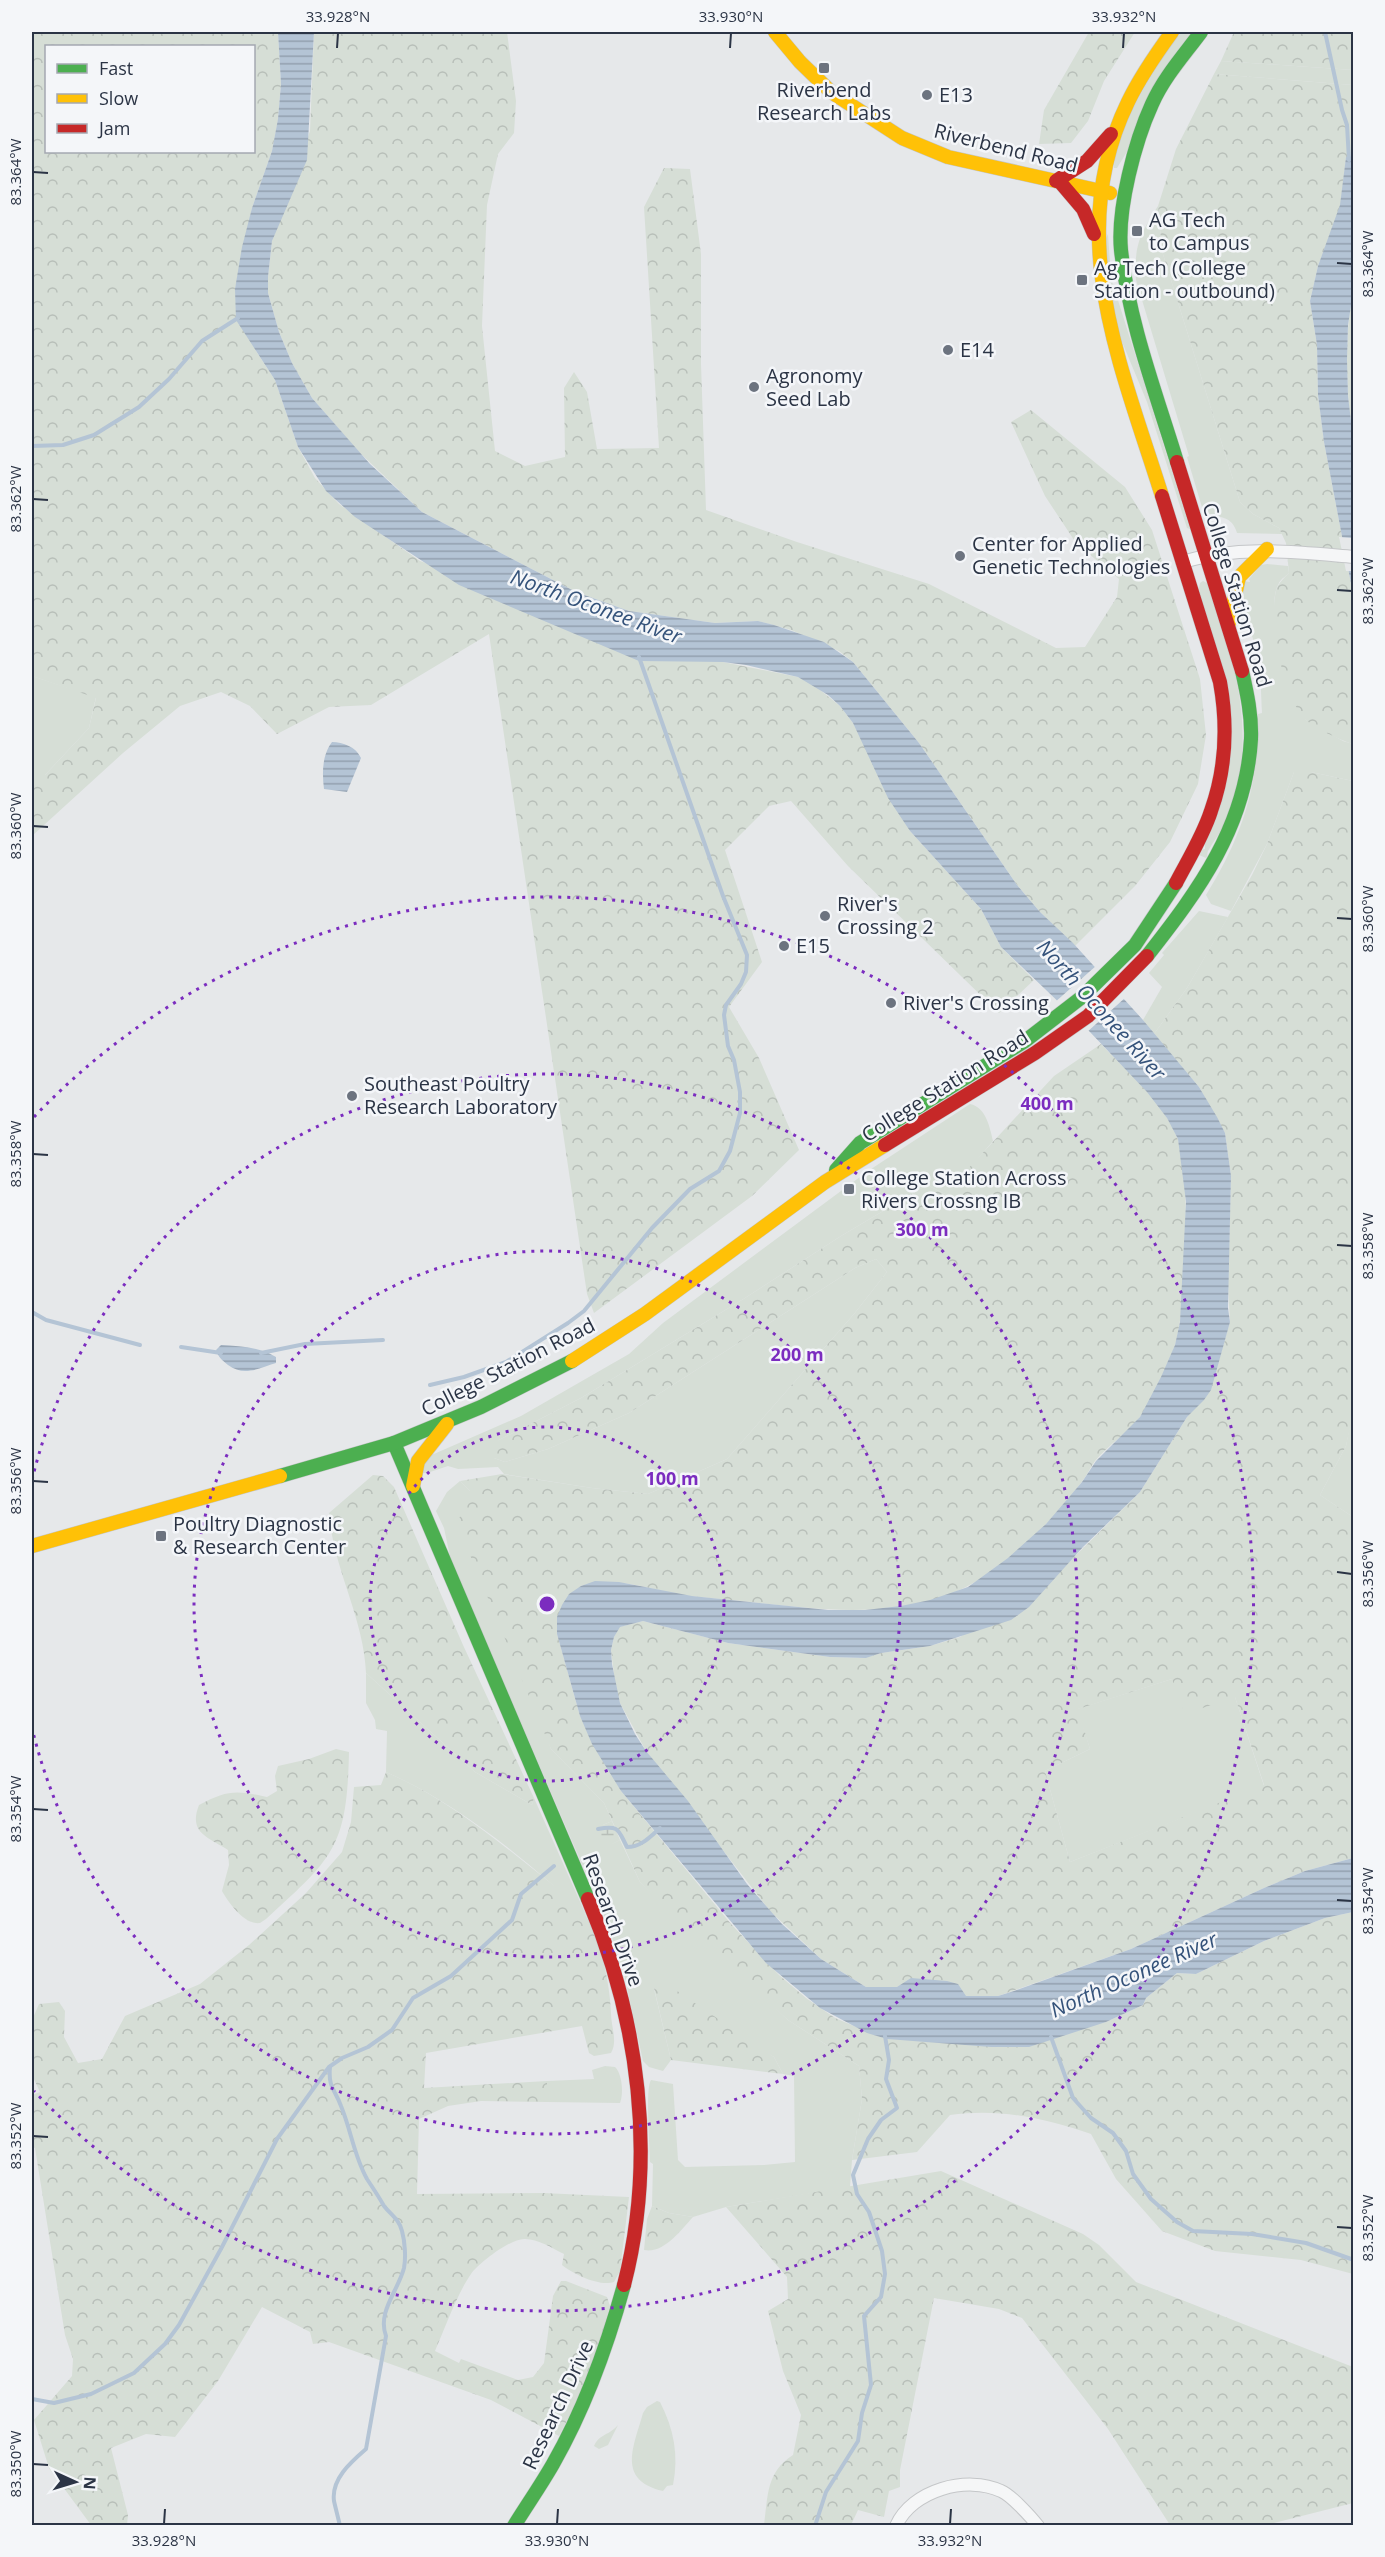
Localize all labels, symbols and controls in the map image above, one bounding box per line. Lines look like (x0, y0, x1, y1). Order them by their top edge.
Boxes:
text: 33.928°N (306, 6, 370, 26)
text: 33.930°N (699, 6, 763, 26)
text: 33.932°N (1092, 6, 1156, 26)
legend (45, 45, 255, 153)
text: Fast (99, 56, 133, 80)
marker: Riverbend Research Labs (817, 61, 831, 75)
place label: Riverbend Research Labs (757, 76, 891, 126)
place label: E13 (939, 81, 973, 108)
text: Slow (99, 86, 138, 110)
marker: E13 (920, 88, 934, 102)
text: Jam (97, 116, 131, 140)
street label: Riverbend Road (931, 117, 1081, 178)
text: 83.364°W (5, 138, 25, 206)
place label: AG Tech to Campus (1149, 206, 1250, 256)
marker: AG Tech to Campus (1130, 224, 1144, 238)
text: 83.364°W (1357, 230, 1377, 298)
place label: Ag Tech (College Station - outbound) (1094, 254, 1275, 304)
marker: Ag Tech (College Station - outbound) (1075, 273, 1089, 287)
place label: E14 (960, 336, 995, 363)
marker: E14 (941, 343, 955, 357)
place label: Agronomy Seed Lab (766, 362, 864, 412)
marker: Agronomy Seed Lab (747, 380, 761, 394)
text: 83.362°W (5, 465, 25, 533)
street label: College Station Road (1197, 499, 1278, 691)
place label: Center for Applied Genetic Technologies (972, 530, 1170, 580)
marker: Center for Applied Genetic Technologies (953, 549, 967, 563)
text: 83.362°W (1357, 557, 1377, 625)
water label: North Oconee River (507, 562, 686, 650)
text: 83.360°W (5, 792, 25, 860)
text: 83.360°W (1357, 885, 1377, 953)
place label: River's Crossing 2 (837, 890, 934, 940)
marker: River's Crossing 2 (818, 909, 832, 923)
place label: E15 (796, 932, 830, 959)
water label: North Oconee River (1031, 933, 1173, 1086)
marker: E15 (777, 939, 791, 953)
place label: River's Crossing (903, 989, 1049, 1016)
marker: River's Crossing (884, 996, 898, 1010)
street label: College Station Road (856, 1023, 1033, 1148)
place label: Southeast Poultry Research Laboratory (364, 1070, 558, 1120)
marker: Southeast Poultry Research Laboratory (345, 1089, 359, 1103)
text: 400 m (1020, 1091, 1074, 1115)
text: 83.358°W (5, 1120, 25, 1188)
place label: College Station Across Rivers Crossng IB (861, 1164, 1067, 1214)
marker: College Station Across Rivers Crossng IB (842, 1182, 856, 1196)
text: 83.358°W (1357, 1212, 1377, 1280)
text: 300 m (895, 1217, 949, 1241)
street label: College Station Road (416, 1311, 599, 1422)
text: 200 m (770, 1342, 824, 1366)
text: 83.356°W (5, 1447, 25, 1515)
text: 100 m (645, 1466, 699, 1490)
place label: Poultry Diagnostic & Research Center (173, 1510, 346, 1560)
marker: Poultry Diagnostic & Research Center (154, 1529, 168, 1543)
text: 83.356°W (1357, 1540, 1377, 1608)
centre of rings (537, 1594, 557, 1614)
text: 83.354°W (5, 1775, 25, 1843)
street label: Research Drive (577, 1850, 650, 1990)
text: 83.354°W (1357, 1867, 1377, 1935)
water label: North Oconee River (1046, 1924, 1222, 2023)
text: 83.352°W (5, 2102, 25, 2170)
text: 83.352°W (1357, 2194, 1377, 2262)
street label: Research Drive (516, 2336, 599, 2474)
text: 83.350°W (5, 2430, 25, 2498)
north arrow (45, 2452, 105, 2512)
text: N (79, 2476, 101, 2490)
text: 33.928°N (132, 2530, 196, 2550)
text: 33.930°N (525, 2530, 589, 2550)
text: 33.932°N (918, 2530, 982, 2550)

